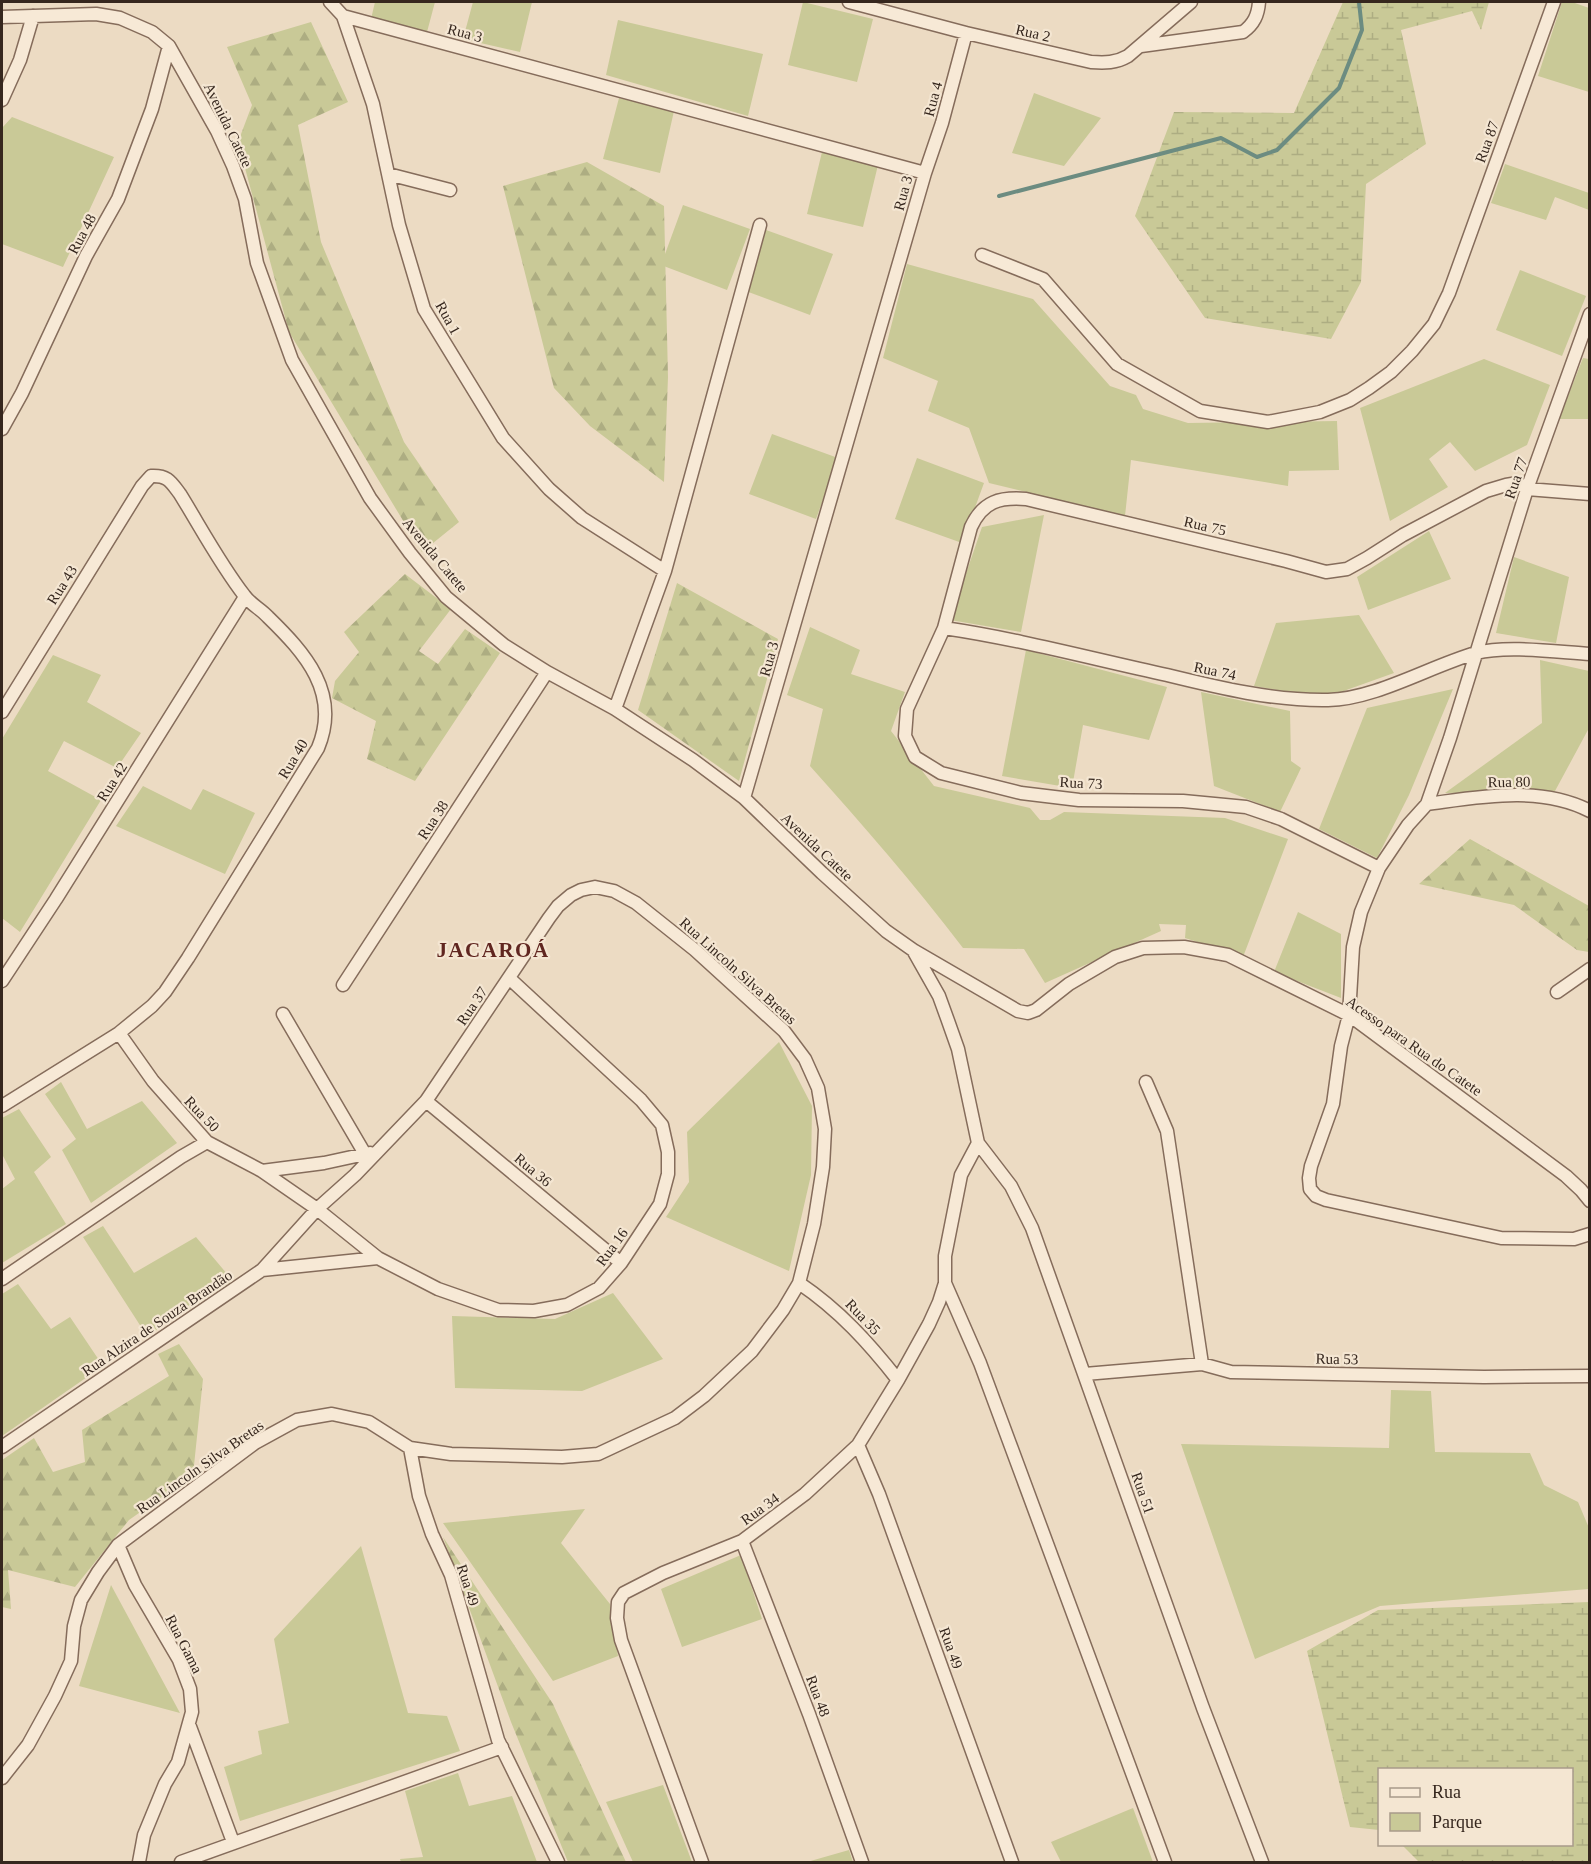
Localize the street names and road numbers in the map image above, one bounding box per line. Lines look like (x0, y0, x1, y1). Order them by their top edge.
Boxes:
street label: Rua 3 (446, 21, 484, 45)
street label: Rua 2 (1014, 21, 1052, 45)
street label: Rua 4 (921, 79, 945, 118)
street label: Avenida Catete (201, 80, 255, 170)
street label: Rua 87 (1472, 119, 1502, 165)
street label: Rua 3 (891, 174, 915, 212)
street label: Rua 48 (65, 211, 99, 257)
street label: Rua 1 (432, 299, 464, 337)
street label: Rua 77 (1501, 455, 1531, 501)
street label: Rua 75 (1182, 513, 1228, 539)
street label: Avenida Catete (399, 515, 471, 596)
street label: Rua 43 (44, 563, 80, 607)
street label: Rua 3 (756, 640, 782, 678)
street label: Rua 74 (1192, 659, 1238, 683)
street label: Rua 40 (275, 736, 311, 782)
street label: Rua 42 (94, 760, 130, 804)
street label: Rua 73 (1059, 774, 1103, 792)
street label: Rua 80 (1487, 774, 1531, 790)
street label: Rua 38 (415, 798, 451, 842)
street label: Avenida Catete (778, 810, 856, 884)
street label: Rua Lincoln Silva Bretas (676, 914, 800, 1028)
street label: Rua 37 (453, 983, 491, 1028)
street label: Acesso para Rua do Catete (1343, 993, 1485, 1099)
street label: Rua 50 (181, 1093, 223, 1135)
street label: Rua 36 (511, 1150, 555, 1190)
street label: Rua 16 (593, 1225, 631, 1269)
street label: Rua Alzira de Souza Brandão (79, 1267, 235, 1379)
street label: Rua 35 (842, 1296, 884, 1338)
street label: Rua 53 (1315, 1351, 1359, 1367)
street label: Rua Lincoln Silva Bretas (133, 1417, 267, 1517)
street label: Rua 51 (1128, 1470, 1158, 1516)
street label: Rua 34 (738, 1490, 782, 1528)
street label: Rua 49 (454, 1562, 482, 1608)
street label: Rua Gama (162, 1612, 206, 1676)
street label: Rua 49 (936, 1625, 966, 1671)
street label: Rua 48 (803, 1673, 833, 1719)

